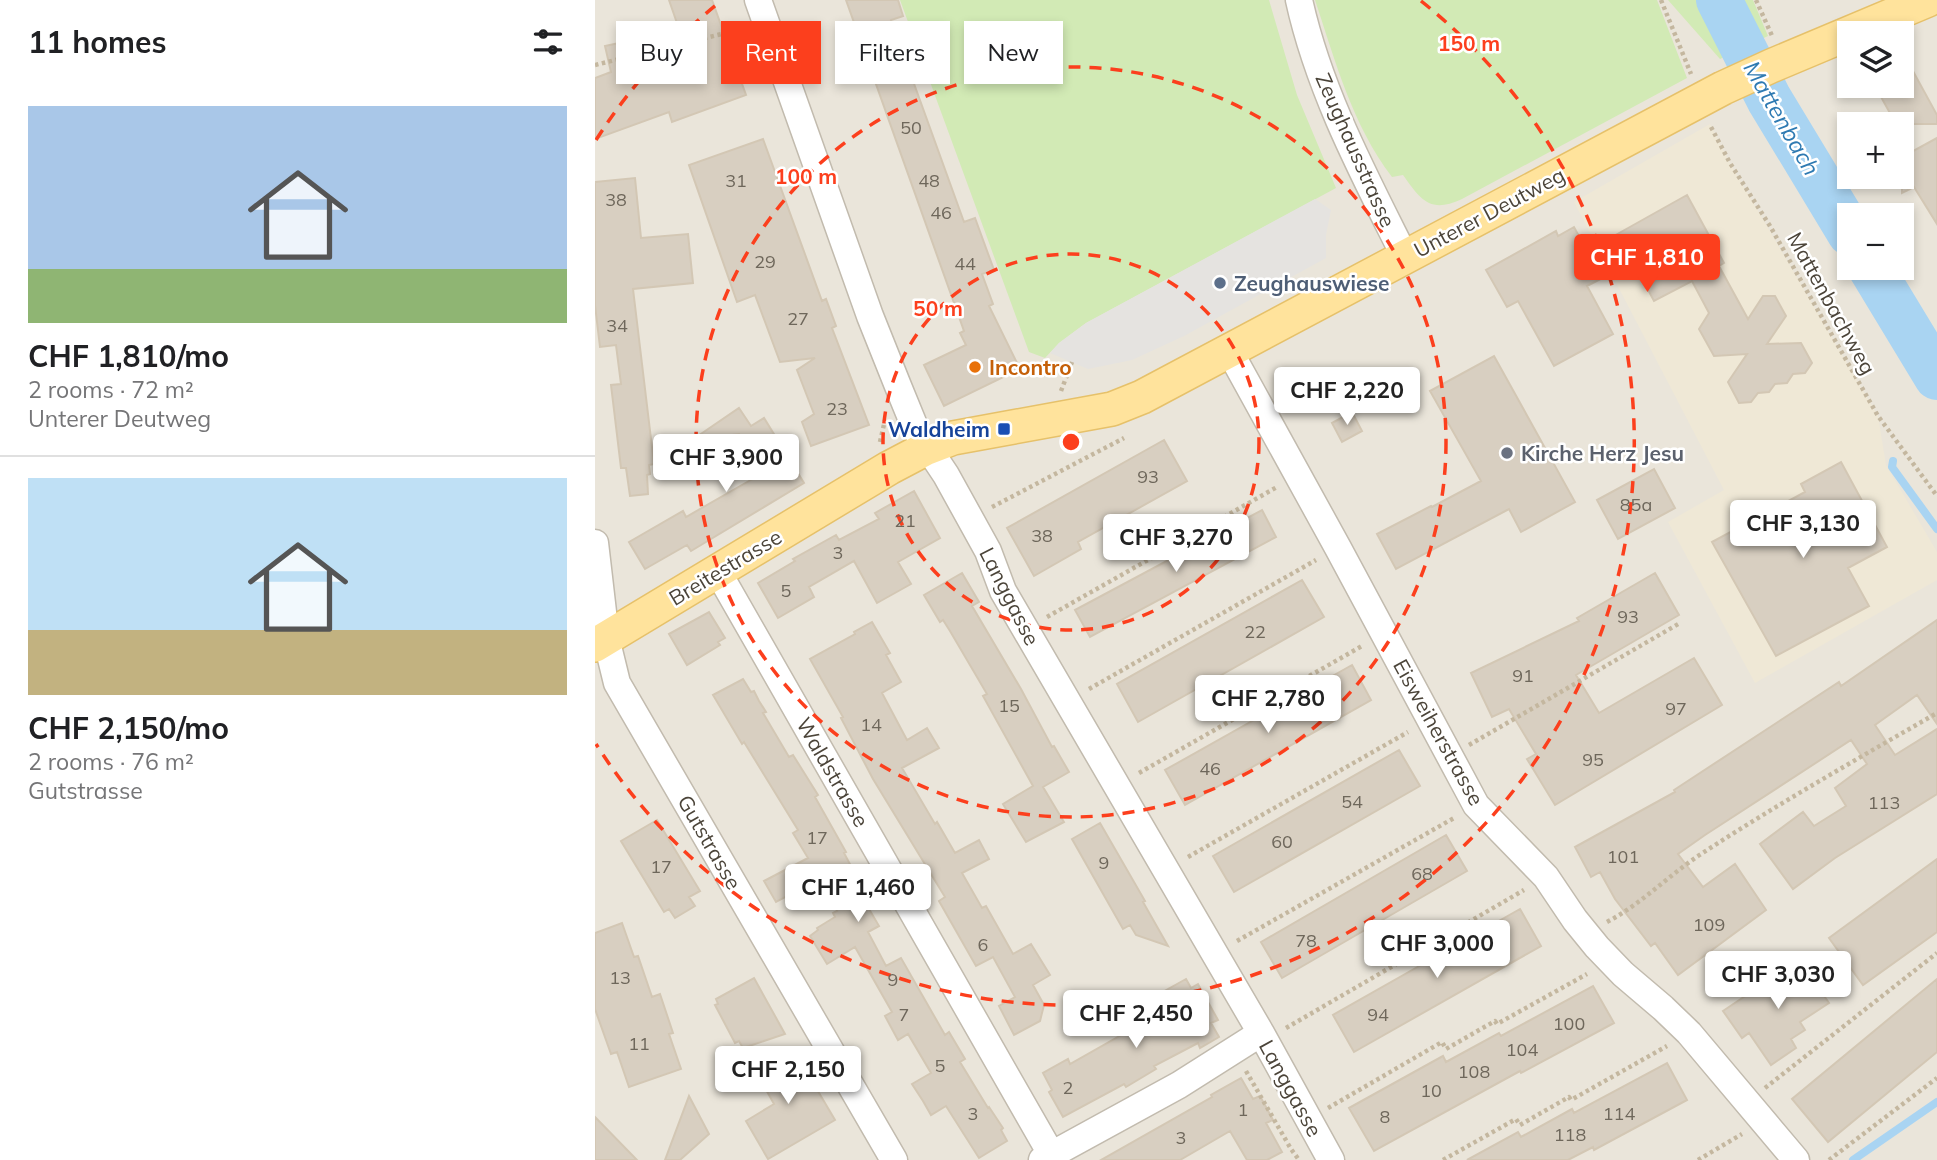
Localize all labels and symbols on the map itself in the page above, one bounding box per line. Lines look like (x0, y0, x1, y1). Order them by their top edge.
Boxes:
text: 150 m (1438, 30, 1500, 56)
water label: Mattenbach (1738, 55, 1826, 181)
street label: Zeughausstrasse (1310, 69, 1402, 231)
house number: 50 (900, 116, 922, 139)
street label: Unterer Deutweg (1409, 161, 1569, 263)
text: 100 m (775, 163, 837, 189)
house number: 31 (725, 169, 747, 192)
house number: 48 (918, 169, 940, 192)
house number: 38 (605, 188, 627, 211)
house number: 46 (930, 201, 952, 224)
street label: Mattenbachweg (1782, 227, 1882, 379)
pin: CHF 1,810 (1567, 234, 1727, 294)
house number: 29 (754, 250, 776, 273)
house number: 44 (954, 252, 976, 275)
place label: Zeughauswiese (1234, 270, 1390, 296)
marker: Zeughauswiese (1212, 275, 1228, 291)
text: 50 m (913, 295, 963, 321)
house number: 27 (787, 307, 809, 330)
house number: 34 (606, 314, 628, 337)
place label: Incontro (989, 354, 1072, 380)
marker: Incontro (967, 359, 983, 375)
pin: CHF 2,220 (1267, 368, 1427, 427)
house number: 23 (826, 397, 848, 420)
place label: Waldheim (888, 416, 990, 442)
marker: Waldheim (996, 421, 1012, 437)
centre of rings (1059, 430, 1083, 454)
pin: CHF 3,900 (646, 434, 806, 494)
place label: Kirche Herz Jesu (1521, 440, 1684, 466)
marker: Kirche Herz Jesu (1499, 445, 1515, 461)
house number: 93 (1137, 465, 1159, 488)
house number: 85a (1620, 493, 1652, 516)
pin: CHF 3,130 (1723, 500, 1883, 560)
house number: 21 (894, 509, 916, 532)
pin: CHF 3,270 (1096, 514, 1256, 574)
street label: Breitestrasse (664, 523, 786, 611)
house number: 38 (1031, 524, 1053, 547)
house number: 3 (833, 541, 843, 564)
street label: Langgasse (974, 543, 1046, 649)
house number: 5 (781, 579, 792, 602)
house number: 93 (1617, 605, 1639, 628)
house number: 22 (1244, 620, 1266, 643)
street label: Eisweiherstrasse (1388, 654, 1490, 810)
house number: 91 (1512, 664, 1534, 687)
pin: CHF 2,780 (1188, 676, 1348, 735)
house number: 15 (998, 694, 1020, 717)
house number: 97 (1665, 697, 1687, 720)
street label: Waldstrasse (791, 713, 875, 831)
house number: 14 (860, 713, 882, 736)
house number: 95 (1582, 748, 1604, 771)
house number: 46 (1199, 757, 1221, 780)
street label: Gutstrasse (673, 790, 747, 894)
house number: 54 (1341, 790, 1363, 813)
house number: 113 (1868, 791, 1900, 814)
house number: 17 (806, 826, 828, 849)
house number: 60 (1271, 830, 1293, 853)
house number: 101 (1607, 845, 1639, 868)
house number: 9 (1099, 851, 1109, 874)
house number: 17 (650, 855, 672, 878)
house number: 68 (1411, 862, 1433, 885)
pin: CHF 1,460 (778, 864, 938, 924)
house number: 109 (1693, 913, 1725, 936)
pin: CHF 3,000 (1357, 920, 1517, 980)
house number: 78 (1295, 929, 1317, 952)
house number: 6 (978, 933, 988, 956)
pin: CHF 3,030 (1698, 951, 1858, 1011)
house number: 13 (609, 966, 631, 989)
house number: 9 (888, 968, 898, 991)
pin: CHF 2,450 (1056, 990, 1216, 1050)
house number: 7 (899, 1003, 909, 1026)
house number: 94 (1367, 1003, 1389, 1026)
house number: 100 (1553, 1012, 1585, 1035)
house number: 11 (628, 1032, 650, 1055)
street label: Langgasse (1254, 1035, 1328, 1141)
house number: 104 (1506, 1038, 1538, 1061)
pin: CHF 2,150 (708, 1046, 868, 1106)
house number: 5 (935, 1054, 946, 1077)
house number: 108 (1458, 1060, 1490, 1083)
house number: 2 (1063, 1076, 1073, 1099)
house number: 10 (1420, 1079, 1442, 1102)
house number: 1 (1238, 1098, 1248, 1121)
house number: 3 (968, 1102, 978, 1125)
house number: 114 (1603, 1102, 1635, 1125)
house number: 8 (1380, 1105, 1390, 1128)
house number: 118 (1554, 1123, 1586, 1146)
house number: 3 (1176, 1126, 1186, 1149)

